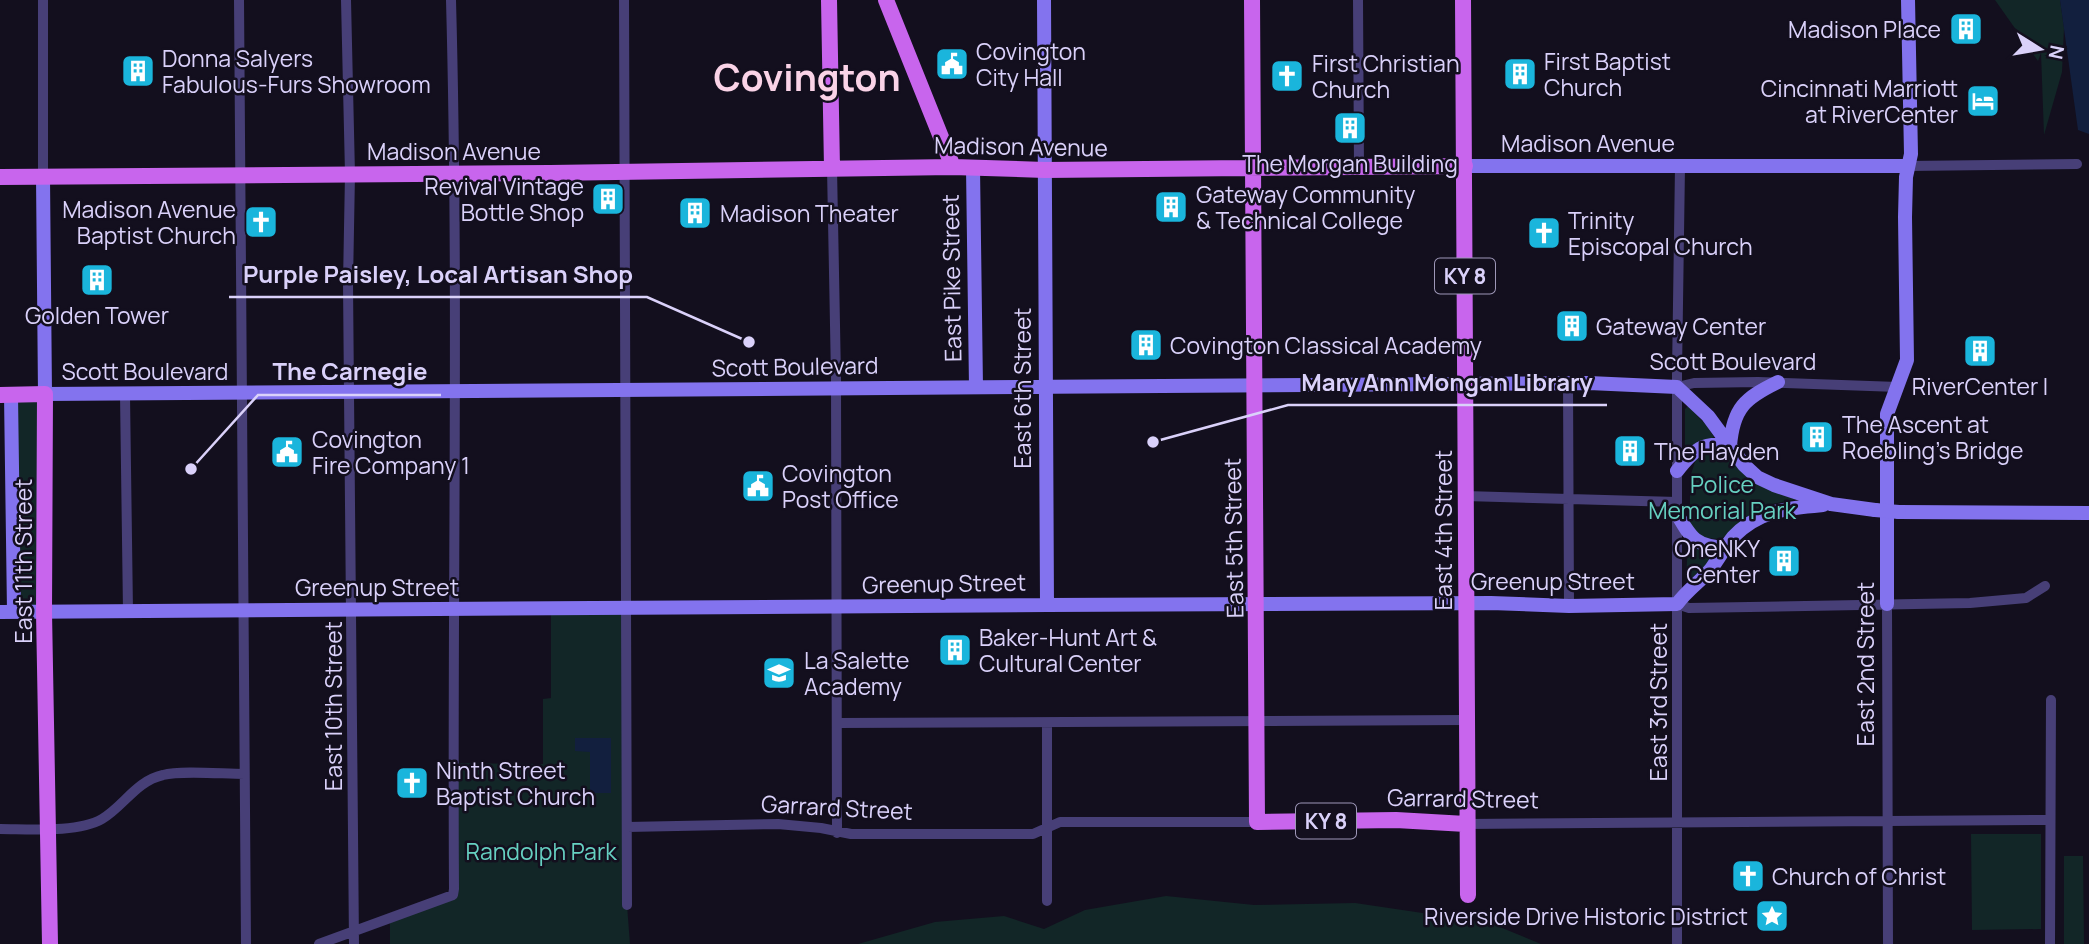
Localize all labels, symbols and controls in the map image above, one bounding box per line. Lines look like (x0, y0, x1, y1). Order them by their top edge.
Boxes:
building icon: Madison Place (1947, 10, 1985, 48)
place label: Madison Place (1788, 13, 1941, 45)
north arrow (2005, 14, 2075, 84)
place label: Covington City Hall (976, 35, 1086, 93)
place label: Donna Salyers Fabulous-Furs Showroom (162, 42, 431, 100)
text: N (2043, 43, 2071, 61)
public building icon: Covington City Hall (933, 45, 971, 83)
place label: First Baptist Church (1544, 45, 1671, 103)
place label: First Christian Church (1312, 47, 1460, 105)
building icon: Donna Salyers Fabulous-Furs Showroom (119, 52, 157, 90)
district label: Covington (713, 52, 901, 102)
building icon: First Baptist Church (1501, 55, 1539, 93)
church icon: First Christian Church (1268, 57, 1306, 95)
place label: Cincinnati Marriott at RiverCenter (1761, 72, 1958, 130)
hotel icon: Cincinnati Marriott at RiverCenter (1964, 82, 2002, 120)
building icon: The Morgan Building (1331, 109, 1369, 147)
street label: Madison Avenue (1501, 127, 1675, 159)
street label: Madison Avenue (934, 128, 1108, 164)
street label: Madison Avenue (367, 135, 541, 167)
place label: The Morgan Building (1242, 147, 1458, 179)
place label: Revival Vintage Bottle Shop (424, 170, 584, 228)
place label: Gateway Community & Technical College (1196, 178, 1415, 236)
building icon: Revival Vintage Bottle Shop (589, 180, 627, 218)
building icon: Gateway Community & Technical College (1152, 188, 1190, 226)
place label: Madison Avenue Baptist Church (62, 193, 236, 251)
building icon: Madison Theater (676, 194, 714, 232)
street label: East Pike Street (934, 194, 968, 362)
place label: Madison Theater (720, 197, 899, 229)
church icon: Madison Avenue Baptist Church (242, 203, 280, 241)
place label: Trinity Episcopal Church (1568, 204, 1753, 262)
church icon: Trinity Episcopal Church (1525, 214, 1563, 252)
callout: Purple Paisley, Local Artisan Shop (229, 252, 647, 297)
text: Purple Paisley, Local Artisan Shop (243, 257, 633, 290)
road number: KY 8 (1435, 258, 1495, 294)
building icon: Golden Tower (78, 261, 116, 299)
place label: Golden Tower (25, 299, 169, 331)
street label: East 6th Street (1006, 307, 1038, 469)
building icon: Gateway Center (1553, 307, 1591, 345)
place label: Gateway Center (1596, 310, 1766, 342)
building icon: Covington Classical Academy (1127, 326, 1165, 364)
place label: Covington Classical Academy (1170, 329, 1482, 361)
building icon: RiverCenter I (1961, 332, 1999, 370)
street label: Scott Boulevard (1649, 345, 1817, 377)
street label: Scott Boulevard (711, 349, 879, 383)
callout: The Carnegie (258, 350, 441, 395)
text: The Carnegie (272, 354, 428, 387)
street label: Scott Boulevard (61, 355, 229, 387)
callout: Mary Ann Mongan Library (1288, 360, 1607, 405)
text: Mary Ann Mongan Library (1301, 365, 1593, 398)
place label: RiverCenter I (1912, 370, 2048, 402)
place label: The Ascent at Roebling’s Bridge (1842, 408, 2024, 466)
building icon: The Ascent at Roebling’s Bridge (1798, 418, 1836, 456)
place label: Covington Fire Company 1 (312, 423, 470, 481)
building icon: The Hayden (1611, 432, 1649, 470)
public building icon: Covington Fire Company 1 (268, 433, 306, 471)
place label: The Hayden (1654, 435, 1779, 467)
street label: East 4th Street (1427, 450, 1459, 610)
place label: Covington Post Office (782, 457, 899, 515)
street label: East 5th Street (1216, 458, 1250, 618)
public building icon: Covington Post Office (739, 467, 777, 505)
park label: Police Memorial Park (1648, 468, 1796, 526)
street label: East 11th Street (7, 479, 39, 643)
place label: OneNKY Center (1674, 532, 1760, 590)
building icon: OneNKY Center (1765, 542, 1803, 580)
street label: Greenup Street (1471, 565, 1635, 597)
street label: Greenup Street (862, 566, 1026, 600)
street label: Greenup Street (295, 571, 459, 603)
street label: East 2nd Street (1849, 582, 1881, 746)
street label: East 10th Street (317, 621, 349, 791)
place label: Baker-Hunt Art & Cultural Center (979, 621, 1157, 679)
street label: East 3rd Street (1642, 623, 1674, 781)
building icon: Baker-Hunt Art & Cultural Center (936, 631, 974, 669)
place label: La Salette Academy (804, 644, 909, 702)
school or university icon: La Salette Academy (760, 654, 798, 692)
place label: Ninth Street Baptist Church (436, 754, 595, 812)
church icon: Ninth Street Baptist Church (393, 764, 431, 802)
street label: Garrard Street (1387, 781, 1539, 815)
street label: Garrard Street (760, 787, 914, 827)
road number: KY 8 (1296, 804, 1356, 838)
park label: Randolph Park (465, 835, 617, 867)
church icon: Church of Christ (1729, 857, 1767, 895)
place label: Church of Christ (1772, 860, 1946, 892)
place icon: Riverside Drive Historic District (1753, 897, 1791, 935)
place label: Riverside Drive Historic District (1424, 900, 1748, 932)

